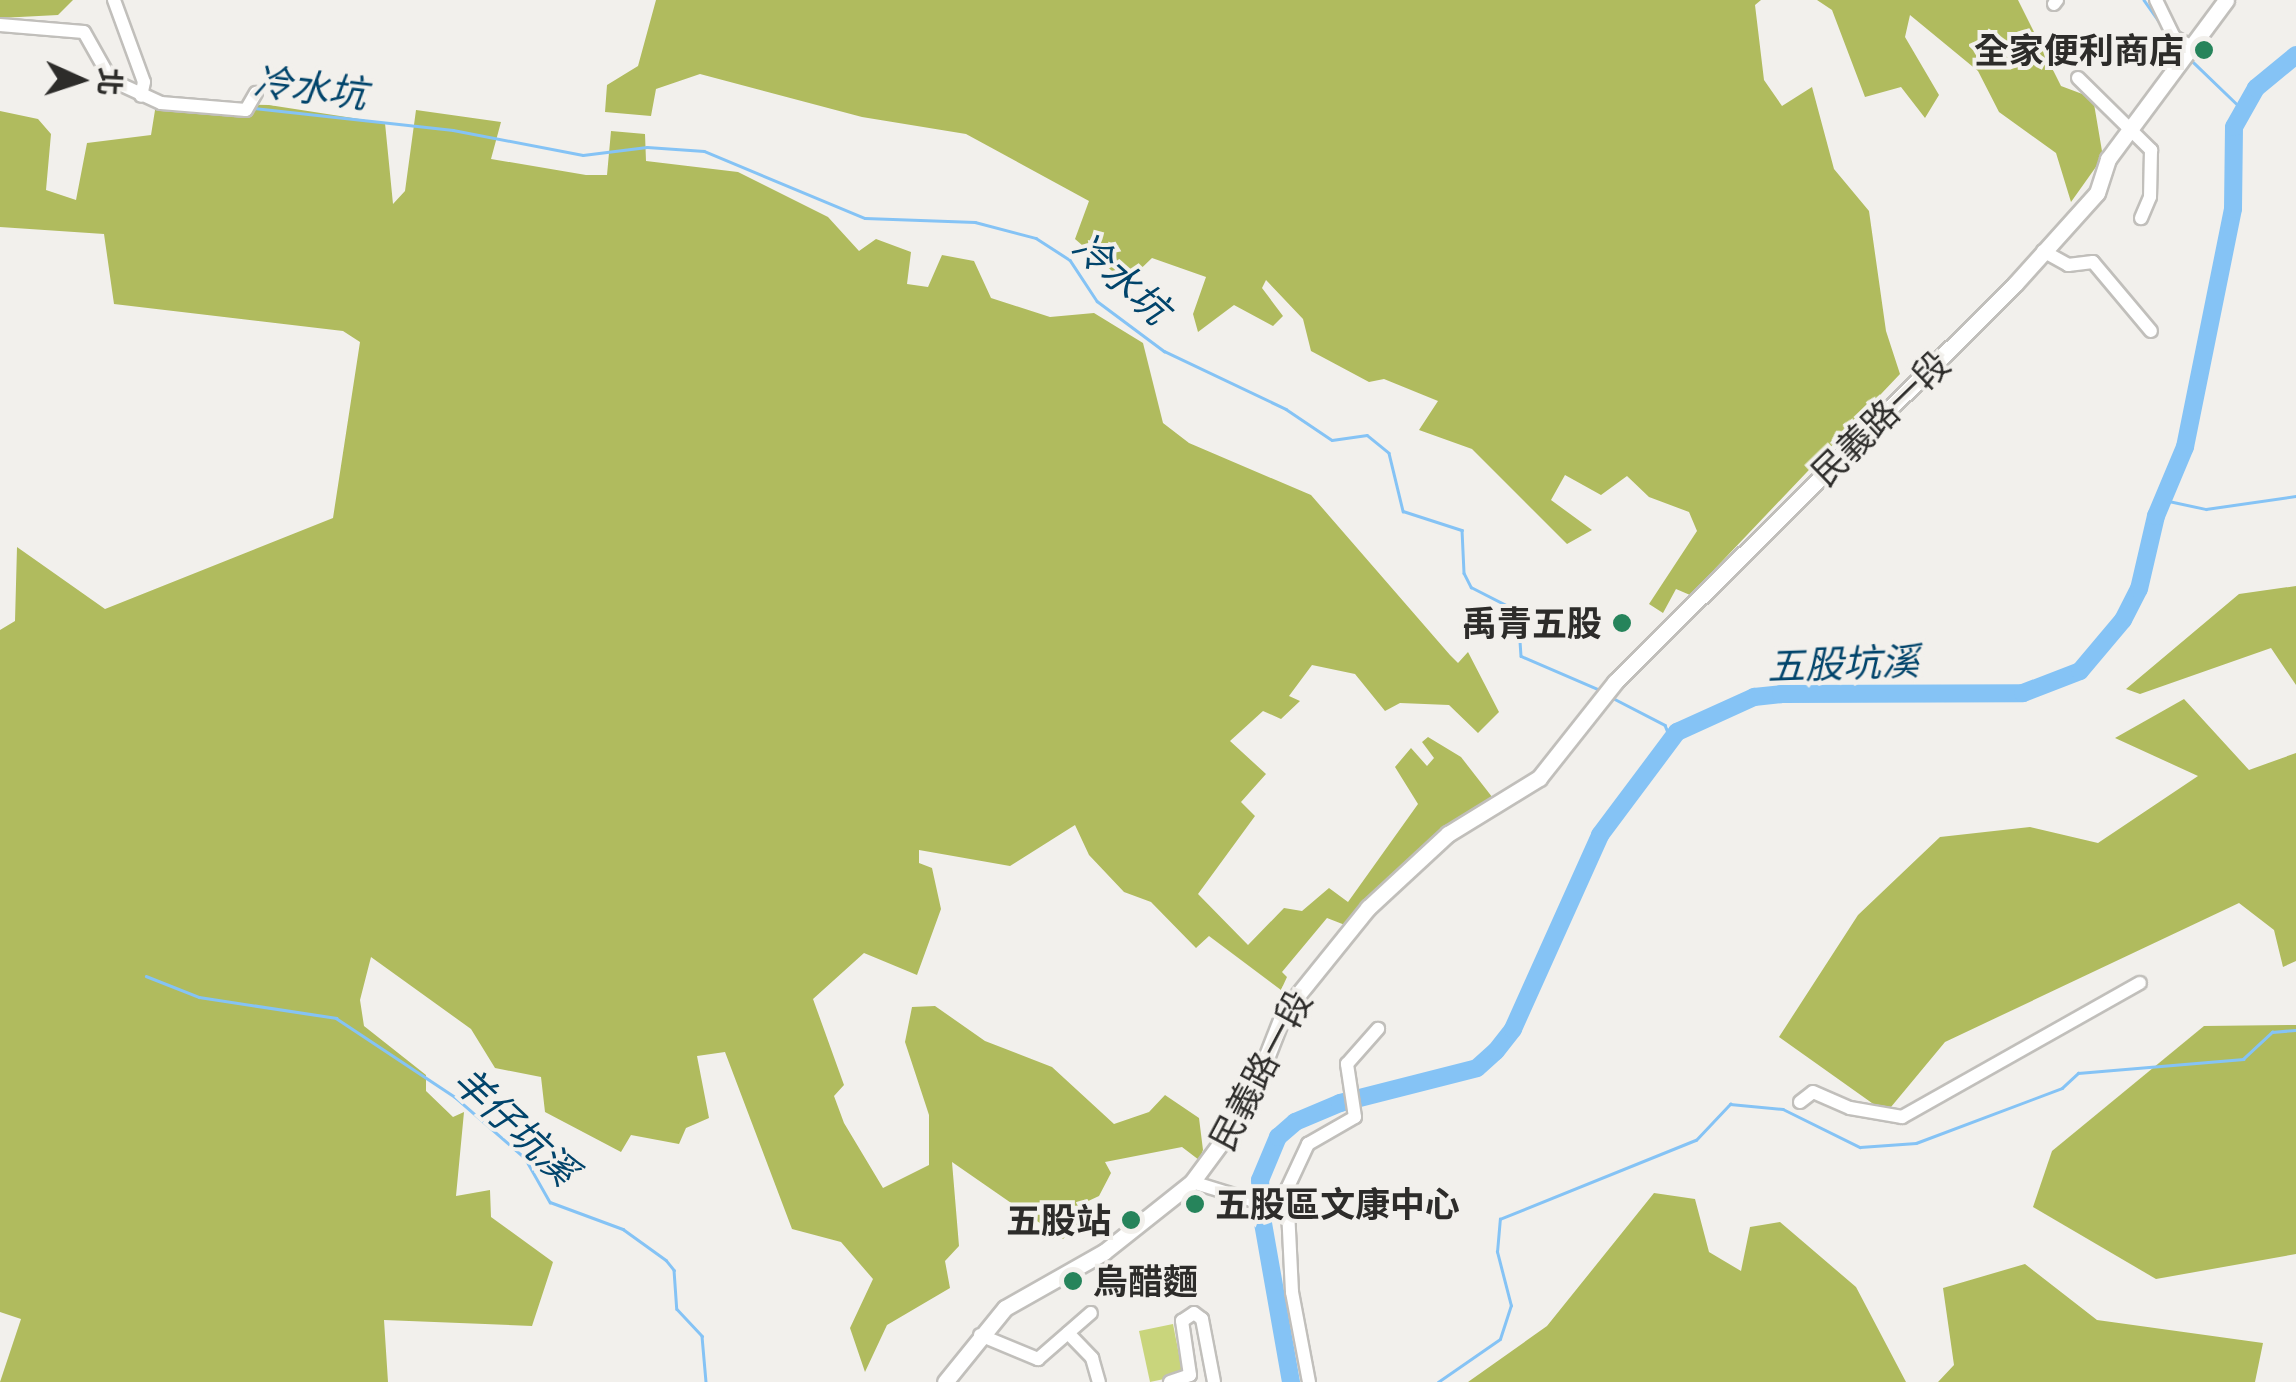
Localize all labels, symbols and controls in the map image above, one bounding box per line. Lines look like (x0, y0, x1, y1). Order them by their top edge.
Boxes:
place label: 全家便利商店 (1974, 29, 2184, 71)
north arrow (30, 30, 130, 130)
marker: 全家便利商店 (2193, 39, 2215, 61)
water label: 冷水坑 (251, 58, 369, 118)
text: 北 (94, 67, 127, 96)
water label: 冷水坑 (1063, 223, 1179, 333)
street label: 民義路一段 (1802, 342, 1958, 494)
place label: 禹青五股 (1462, 602, 1602, 644)
marker: 禹青五股 (1611, 612, 1633, 634)
water label: 五股坑溪 (1766, 639, 1920, 689)
street label: 民義路一段 (1200, 983, 1320, 1157)
water label: 羊仔坑溪 (444, 1057, 586, 1195)
place label: 五股區文康中心 (1215, 1183, 1460, 1225)
marker: 五股區文康中心 (1184, 1193, 1206, 1215)
place label: 五股站 (1006, 1199, 1111, 1241)
marker: 五股站 (1120, 1209, 1142, 1231)
place label: 烏醋麵 (1093, 1260, 1198, 1302)
marker: 烏醋麵 (1062, 1270, 1084, 1292)

